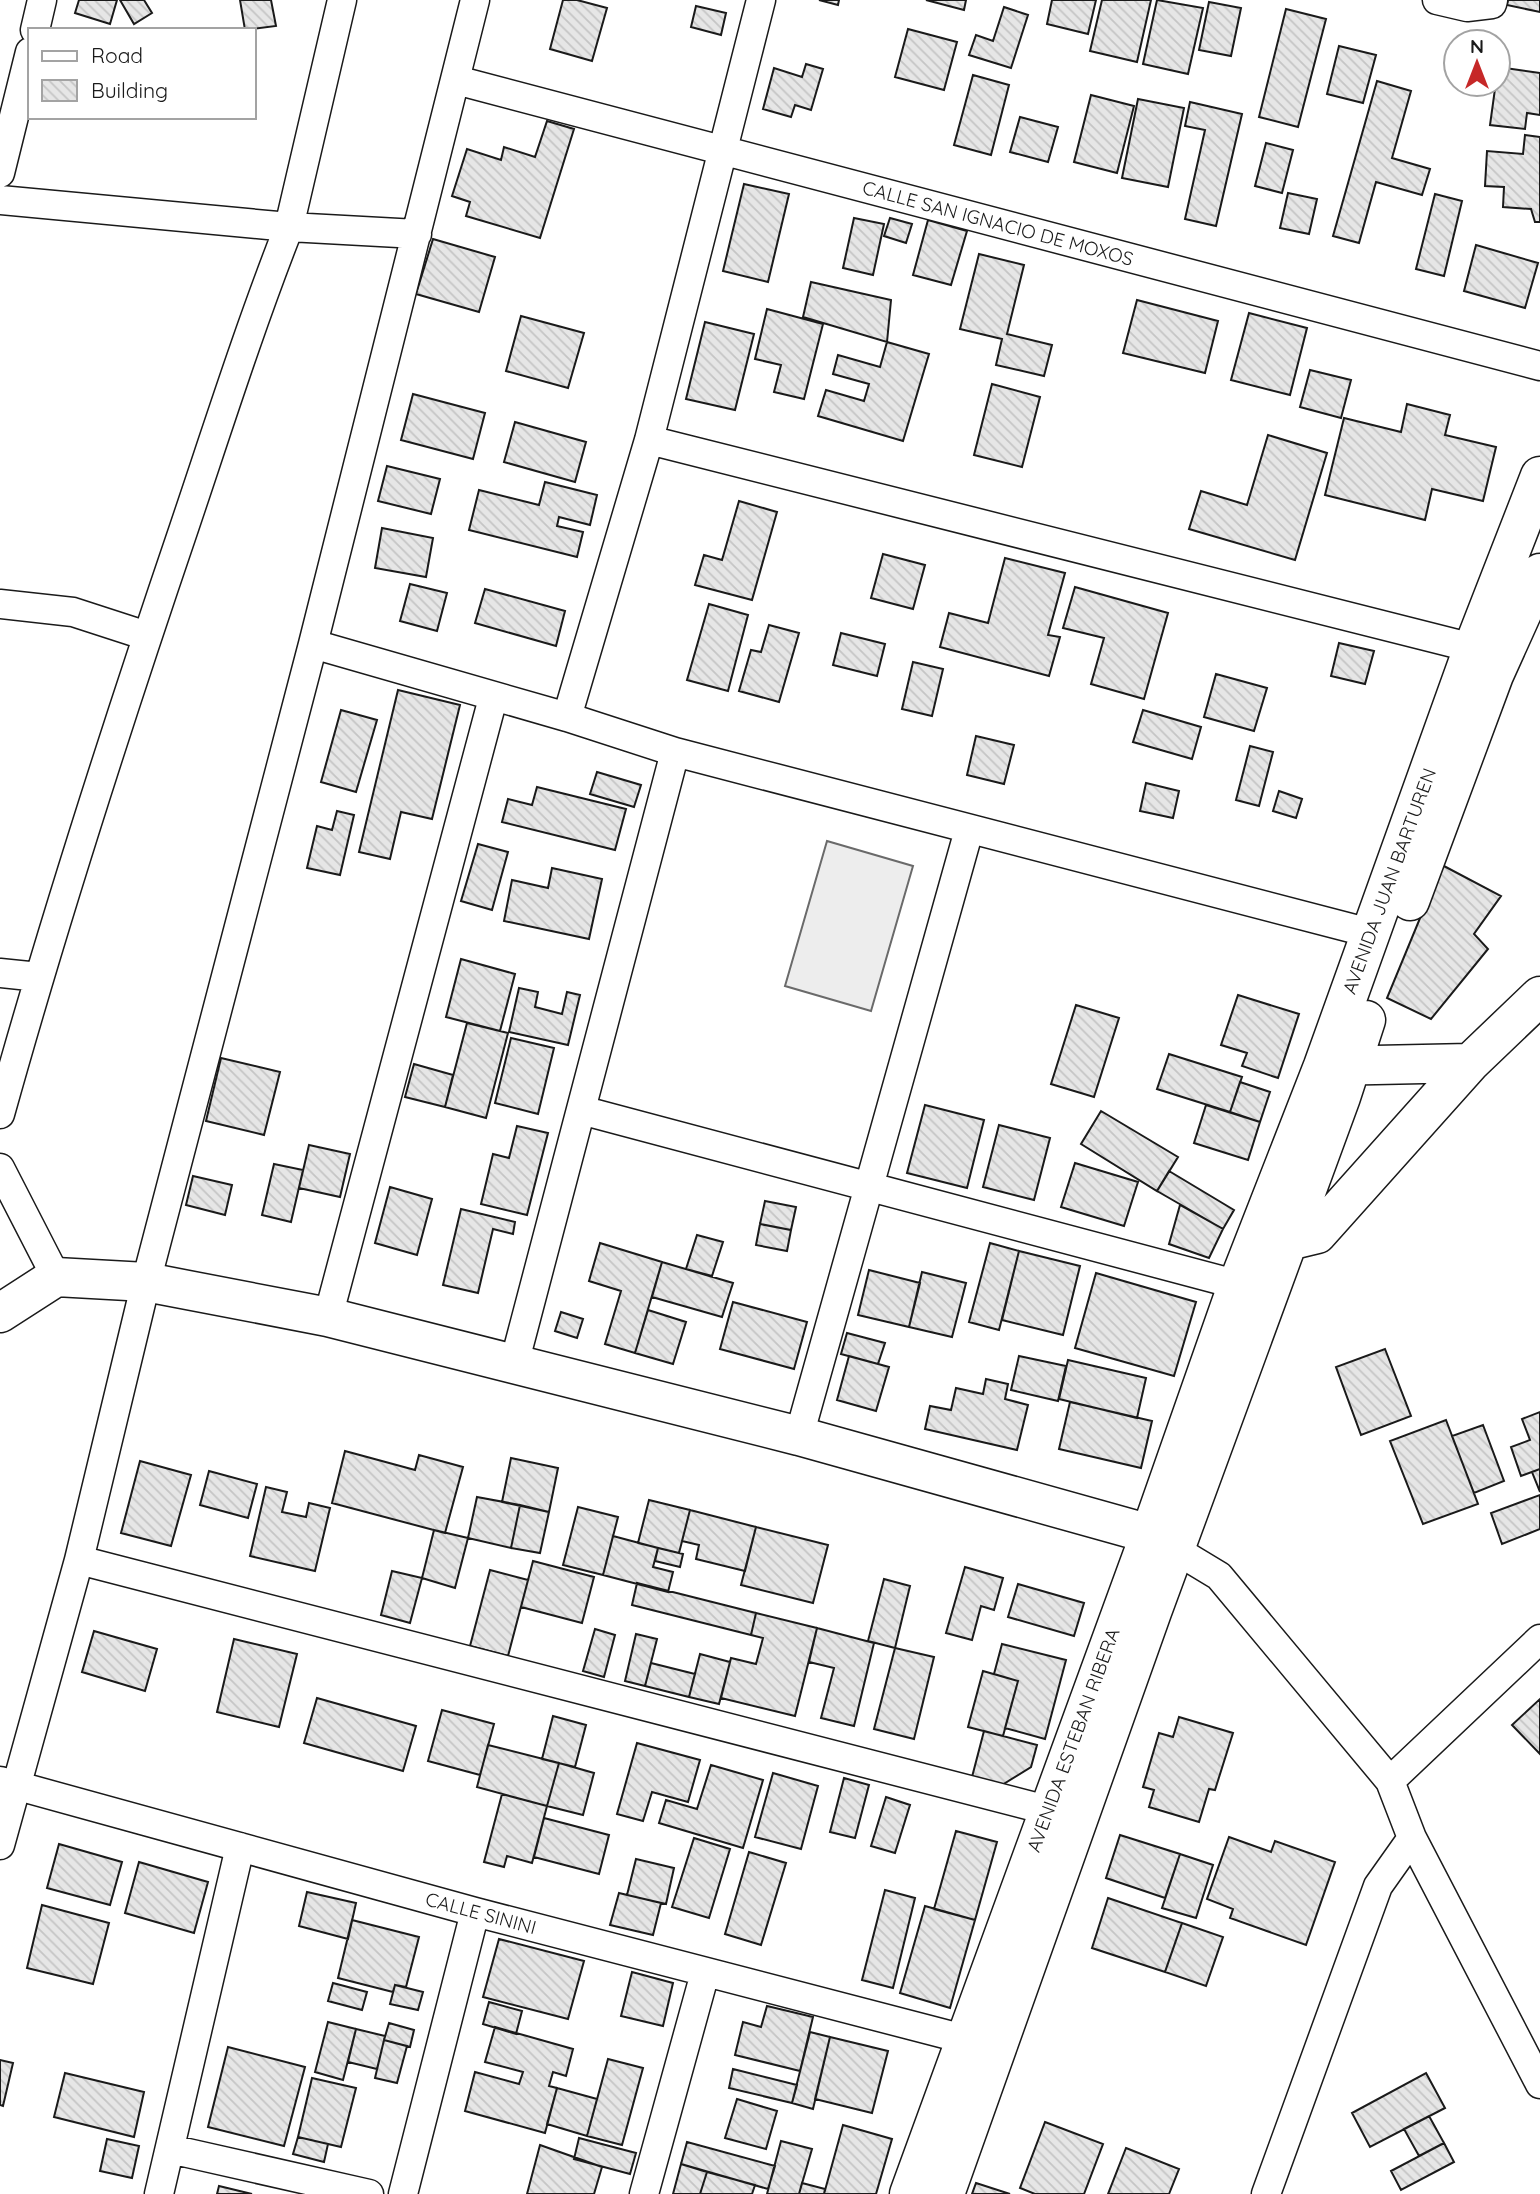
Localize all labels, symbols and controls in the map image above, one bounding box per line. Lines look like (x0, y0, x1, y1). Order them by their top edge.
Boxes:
legend (28, 28, 256, 119)
north arrow (1442, 28, 1512, 98)
text: N (1470, 34, 1484, 58)
text: Road (91, 42, 143, 68)
text: Building (91, 77, 168, 103)
street label: CALLE SAN IGNACIO DE MOXOS (860, 175, 1136, 271)
street label: AVENIDA JUAN BARTUREN (1337, 765, 1441, 997)
street label: AVENIDA ESTEBAN RIBERA (1021, 1625, 1125, 1855)
street label: CALLE SININI (423, 1887, 539, 1939)

